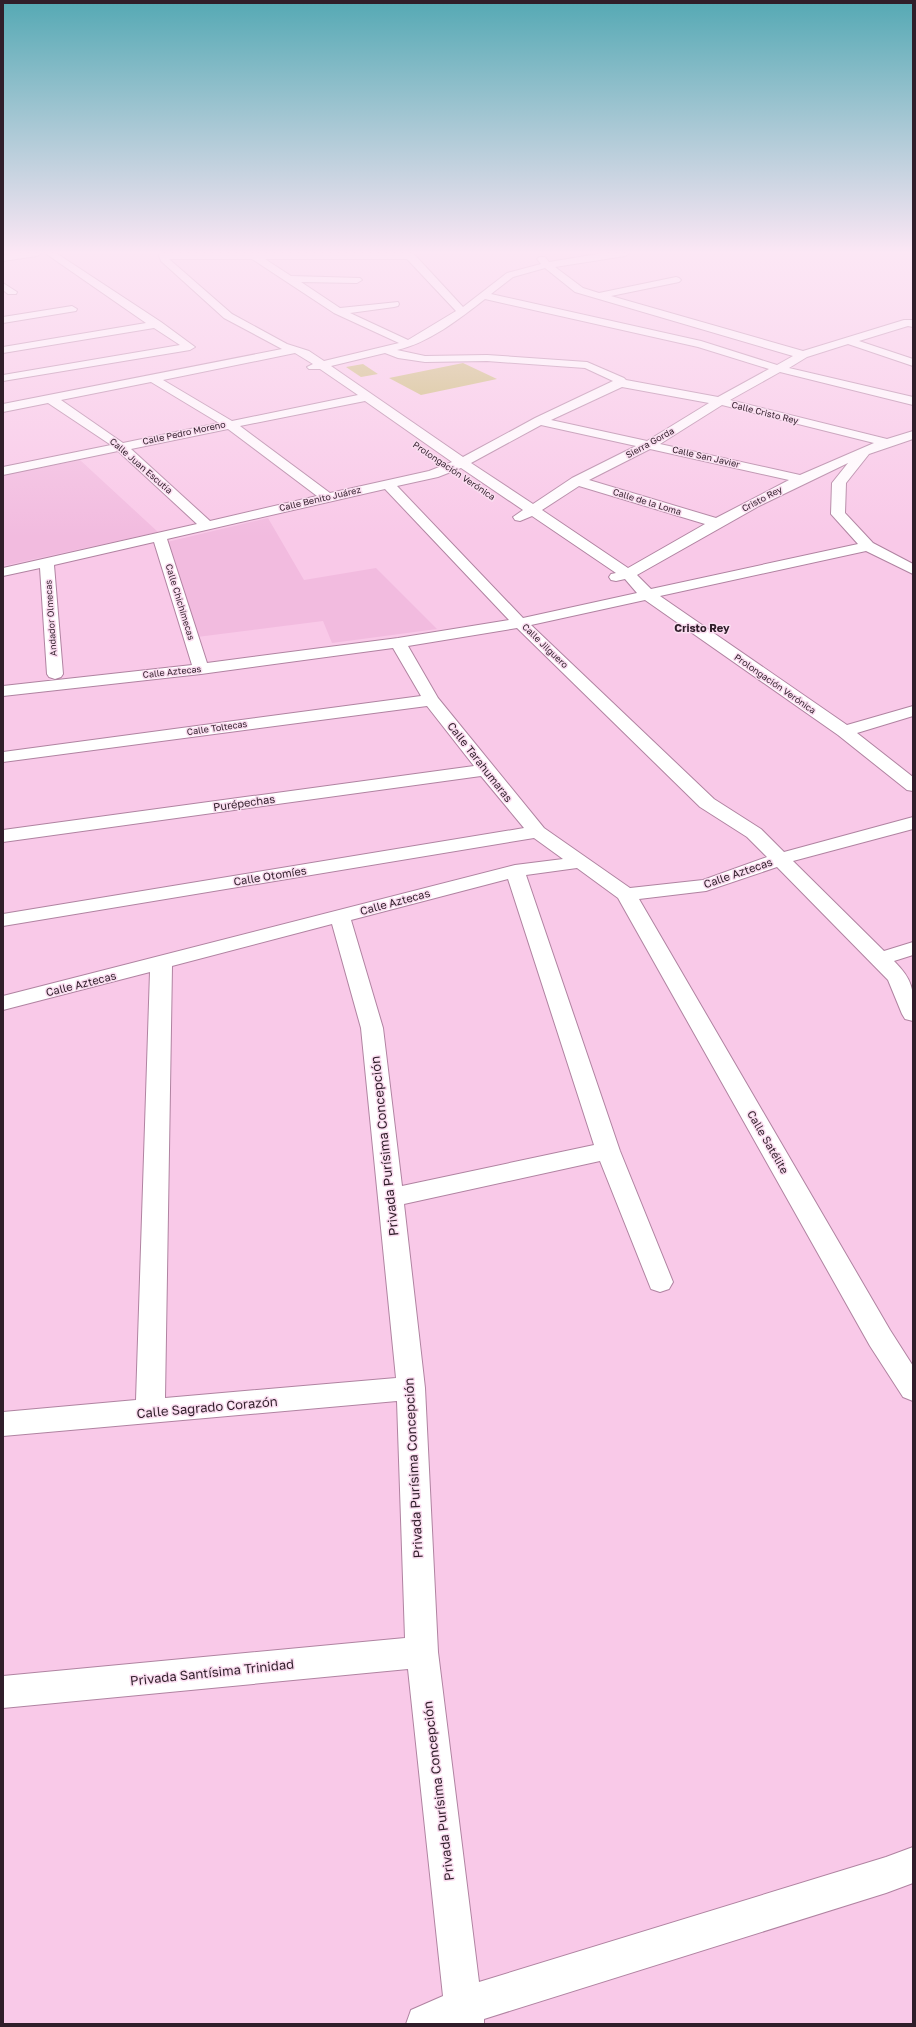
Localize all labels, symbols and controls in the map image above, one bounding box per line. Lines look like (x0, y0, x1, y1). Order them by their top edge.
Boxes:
street label: Calle Cristo Rey (731, 399, 800, 426)
street label: Calle Pedro Moreno (141, 418, 226, 447)
street label: Sierra Gorda (624, 425, 676, 460)
street label: Calle Juan Escutia (108, 435, 175, 496)
street label: Prolongación Verónica (411, 439, 498, 502)
street label: Calle San Javier (671, 443, 741, 470)
street label: Cristo Rey (740, 483, 784, 514)
street label: Calle Benito Juárez (278, 484, 362, 513)
street label: Calle de la Loma (612, 486, 683, 517)
street label: Calle Chichimecas (164, 562, 197, 642)
street label: Andador Olmecas (42, 579, 59, 657)
street label: Calle Jilguero (520, 621, 571, 670)
district label: Cristo Rey (674, 621, 730, 634)
street label: Prolongación Verónica (732, 651, 818, 716)
street label: Calle Aztecas (142, 663, 202, 680)
street label: Calle Toltecas (186, 718, 248, 737)
street label: Calle Tarahumaras (445, 719, 516, 804)
street label: Purépechas (212, 792, 276, 813)
street label: Calle Aztecas (702, 855, 774, 890)
street label: Calle Otomíes (232, 863, 308, 888)
street label: Calle Aztecas (358, 886, 431, 917)
street label: Calle Aztecas (44, 968, 117, 999)
street label: Privada Purísima Concepción (367, 1055, 401, 1237)
street label: Calle Satélite (745, 1108, 792, 1176)
street label: Privada Purísima Concepción (400, 1377, 426, 1559)
street label: Calle Sagrado Corazón (136, 1393, 278, 1421)
street label: Privada Santísima Trinidad (129, 1655, 295, 1689)
street label: Privada Purísima Concepción (419, 1700, 457, 1882)

